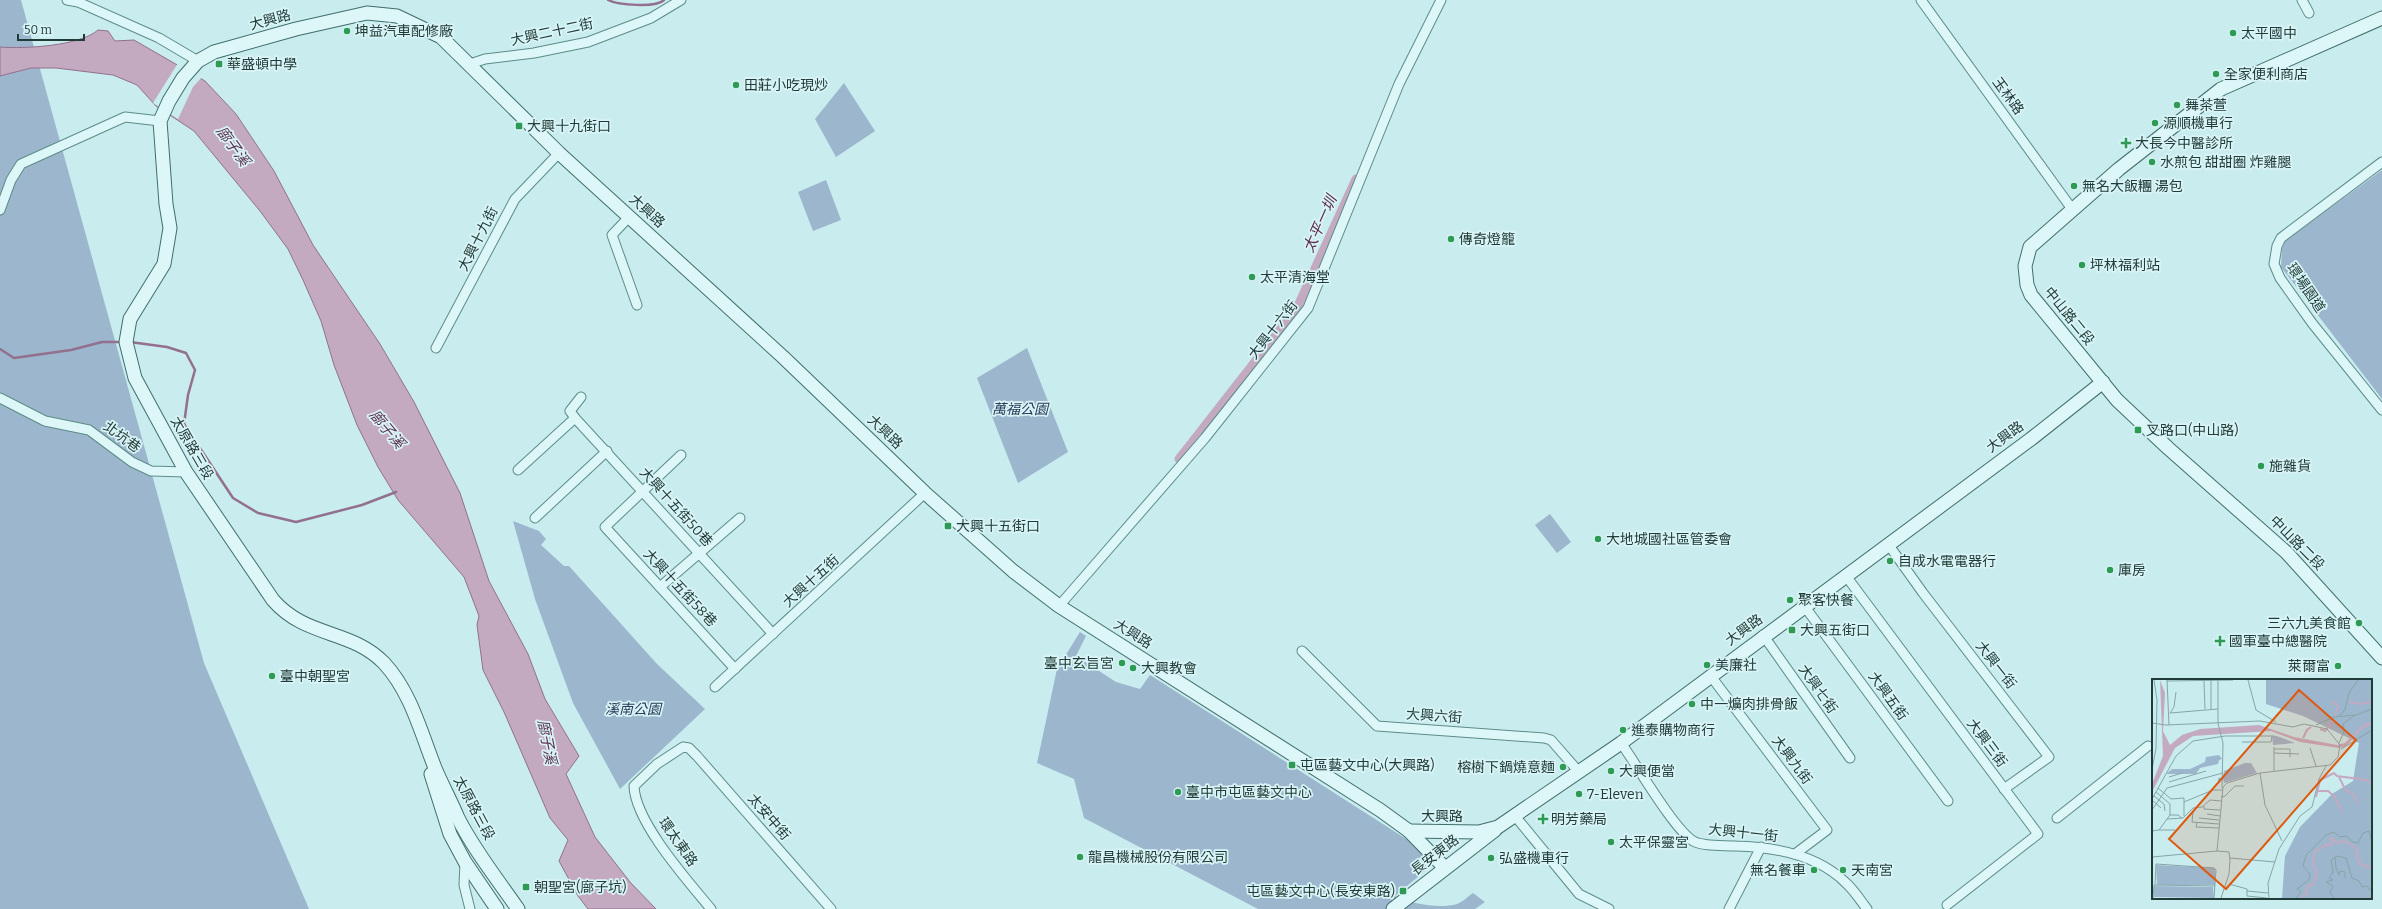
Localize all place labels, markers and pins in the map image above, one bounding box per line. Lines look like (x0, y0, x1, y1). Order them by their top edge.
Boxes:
place label: 坤益汽車配修廠 (355, 23, 453, 40)
place label: 太平國中 (2241, 25, 2297, 42)
marker: 坤益汽車配修廠 (342, 26, 352, 36)
marker: 太平國中 (2228, 28, 2238, 38)
place label: 華盛頓中學 (227, 56, 297, 73)
marker: 華盛頓中學 (214, 59, 224, 69)
place label: 全家便利商店 (2224, 66, 2308, 83)
marker: 全家便利商店 (2211, 69, 2221, 79)
place label: 田莊小吃現炒 (744, 77, 828, 94)
marker: 田莊小吃現炒 (731, 80, 741, 90)
place label: 舞茶萱 (2185, 97, 2227, 114)
marker: 舞茶萱 (2172, 100, 2182, 110)
place label: 源順機車行 (2163, 115, 2233, 132)
place label: 大興十九街口 (527, 118, 611, 135)
marker: 源順機車行 (2150, 118, 2160, 128)
marker: 大興十九街口 (514, 121, 524, 131)
place label: 大長今中醫診所 (2135, 135, 2233, 152)
marker: 大長今中醫診所 (2120, 137, 2132, 149)
place label: 水煎包 甜甜圈 炸雞腿 (2160, 154, 2292, 171)
marker: 水煎包 甜甜圈 炸雞腿 (2147, 157, 2157, 167)
place label: 無名大飯糰 湯包 (2082, 178, 2183, 195)
marker: 無名大飯糰 湯包 (2069, 181, 2079, 191)
place label: 傳奇燈籠 (1459, 231, 1515, 248)
marker: 傳奇燈籠 (1446, 234, 1456, 244)
place label: 坪林福利站 (2090, 257, 2160, 274)
marker: 坪林福利站 (2077, 260, 2087, 270)
place label: 太平清海堂 (1260, 269, 1330, 286)
marker: 太平清海堂 (1247, 272, 1257, 282)
place label: 叉路口(中山路) (2146, 422, 2239, 439)
marker: 叉路口(中山路) (2133, 425, 2143, 435)
place label: 施雜貨 (2269, 458, 2311, 475)
marker: 施雜貨 (2256, 461, 2266, 471)
place label: 大興十五街口 (956, 518, 1040, 535)
marker: 大興十五街口 (943, 521, 953, 531)
place label: 大地城國社區管委會 (1606, 531, 1732, 548)
marker: 大地城國社區管委會 (1593, 534, 1603, 544)
place label: 自成水電電器行 (1898, 553, 1996, 570)
marker: 自成水電電器行 (1885, 556, 1895, 566)
place label: 庫房 (2118, 562, 2146, 579)
marker: 庫房 (2105, 565, 2115, 575)
place label: 聚客快餐 (1798, 592, 1854, 609)
marker: 聚客快餐 (1785, 595, 1795, 605)
place label: 三六九美食館 (2267, 615, 2351, 632)
marker: 三六九美食館 (2354, 618, 2364, 628)
place label: 大興五街口 (1800, 622, 1870, 639)
marker: 大興五街口 (1787, 625, 1797, 635)
place label: 國軍臺中總醫院 (2229, 633, 2327, 650)
marker: 國軍臺中總醫院 (2214, 635, 2226, 647)
place label: 臺中玄旨宮 (1044, 655, 1114, 672)
place label: 美廉社 (1715, 657, 1757, 674)
marker: 臺中玄旨宮 (1117, 658, 1127, 668)
place label: 萊爾富 (2288, 658, 2330, 675)
place label: 大興教會 (1141, 660, 1197, 677)
marker: 美廉社 (1702, 660, 1712, 670)
marker: 萊爾富 (2333, 661, 2343, 671)
marker: 大興教會 (1128, 663, 1138, 673)
place label: 臺中朝聖宮 (280, 668, 350, 685)
marker: 臺中朝聖宮 (267, 671, 277, 681)
place label: 中一爌肉排骨飯 (1700, 696, 1798, 713)
marker: 中一爌肉排骨飯 (1687, 699, 1697, 709)
place label: 進泰購物商行 (1631, 722, 1715, 739)
marker: 進泰購物商行 (1618, 725, 1628, 735)
place label: 屯區藝文中心(大興路) (1300, 757, 1435, 774)
place label: 榕樹下鍋燒意麵 (1457, 759, 1555, 776)
marker: 屯區藝文中心(大興路) (1287, 760, 1297, 770)
marker: 榕樹下鍋燒意麵 (1558, 762, 1568, 772)
place label: 大興便當 (1619, 763, 1675, 780)
marker: 大興便當 (1606, 766, 1616, 776)
place label: 臺中市屯區藝文中心 (1186, 784, 1312, 801)
place label: 7-Eleven (1587, 786, 1644, 803)
marker: 臺中市屯區藝文中心 (1173, 787, 1183, 797)
marker: 7-Eleven (1574, 789, 1584, 799)
place label: 明芳藥局 (1551, 811, 1607, 828)
marker: 明芳藥局 (1538, 814, 1548, 824)
place label: 太平保靈宮 (1619, 834, 1689, 851)
marker: 太平保靈宮 (1606, 837, 1616, 847)
place label: 龍昌機械股份有限公司 (1088, 849, 1228, 866)
place label: 弘盛機車行 (1499, 850, 1569, 867)
marker: 龍昌機械股份有限公司 (1075, 852, 1085, 862)
marker: 弘盛機車行 (1486, 853, 1496, 863)
place label: 無名餐車 (1750, 862, 1806, 879)
place label: 天南宮 (1851, 862, 1893, 879)
marker: 無名餐車 (1809, 865, 1819, 875)
marker: 天南宮 (1838, 865, 1848, 875)
place label: 朝聖宮(廍子坑) (534, 879, 627, 896)
marker: 朝聖宮(廍子坑) (521, 882, 531, 892)
place label: 屯區藝文中心(長安東路) (1246, 883, 1395, 900)
marker: 屯區藝文中心(長安東路) (1398, 886, 1408, 896)

